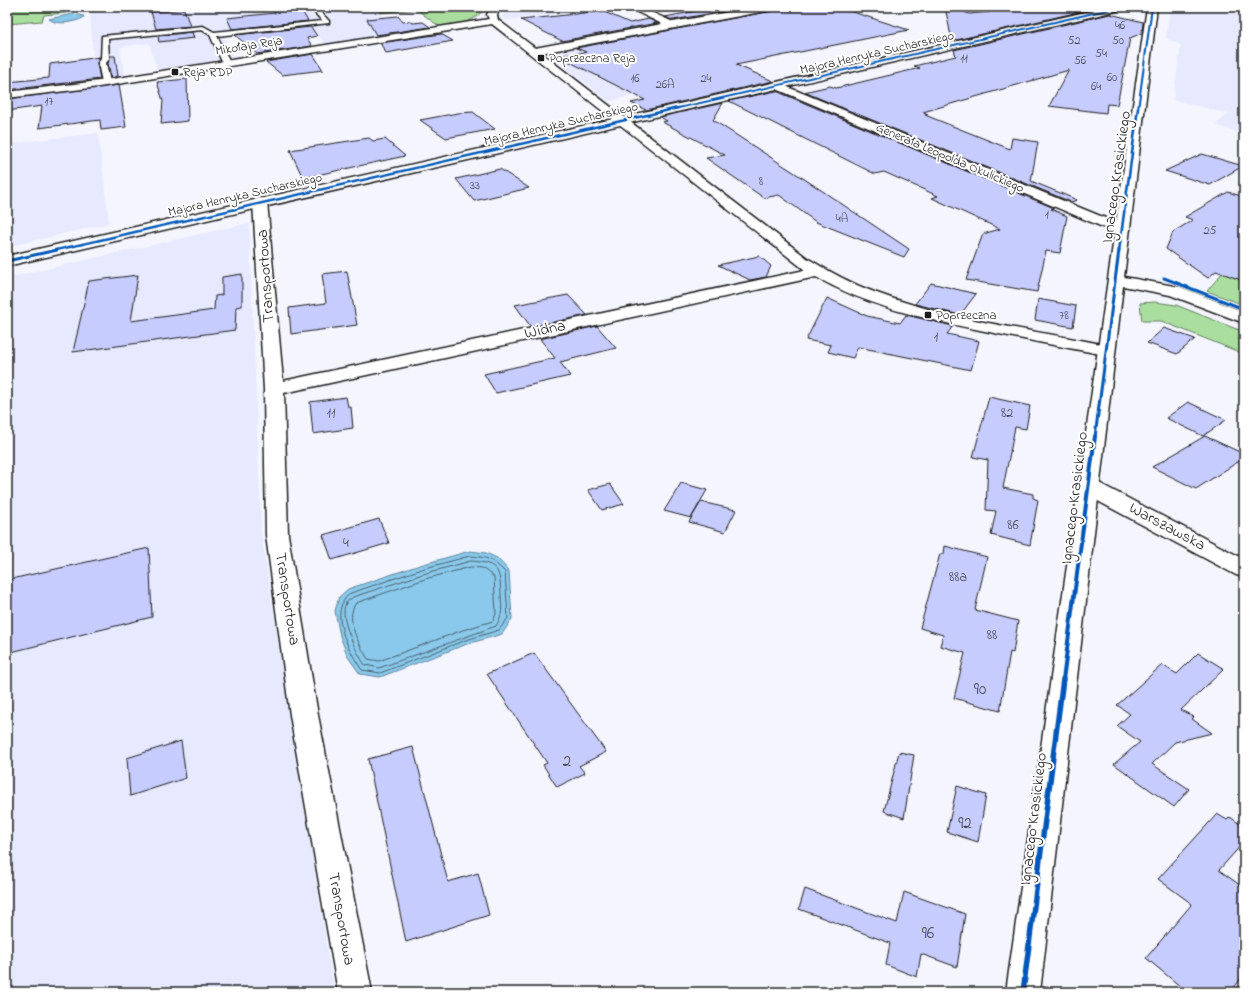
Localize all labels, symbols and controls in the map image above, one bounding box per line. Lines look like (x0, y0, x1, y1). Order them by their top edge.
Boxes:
house number: 46 (1115, 17, 1126, 35)
street label: Majora Henryka Sucharskiego (798, 26, 956, 81)
street label: Mikołaja Reja (214, 31, 284, 61)
house number: 52 (1068, 32, 1080, 50)
house number: 50 (1112, 32, 1124, 50)
house number: 54 (1095, 45, 1107, 63)
place label: Poprzeczna Reja (549, 49, 635, 68)
house number: 11 (960, 50, 968, 68)
house number: 56 (1074, 52, 1087, 70)
marker: Poprzeczna Reja (536, 53, 546, 63)
place label: Reja RDP (183, 63, 233, 82)
marker: Reja RDP (170, 67, 180, 77)
house number: 60 (1107, 69, 1117, 87)
house number: 16 (630, 70, 640, 88)
house number: 24 (701, 70, 712, 88)
house number: 26A (656, 76, 674, 94)
house number: 64 (1091, 78, 1101, 96)
house number: 17 (45, 93, 53, 111)
street label: Majora Henryka Sucharskiego (482, 97, 640, 152)
street label: Ignacego Krasickiego (1096, 109, 1138, 245)
street label: Generała Leopolda Okulickiego (872, 118, 1027, 199)
street label: Majora Henryka Sucharskiego (166, 168, 324, 223)
house number: 8 (759, 173, 764, 191)
house number: 33 (470, 177, 480, 195)
house number: 1 (1045, 206, 1049, 224)
house number: 4A (836, 210, 848, 228)
house number: 25 (1204, 222, 1217, 240)
street label: Transportowa (251, 228, 281, 324)
place label: Poprzeczna (936, 306, 997, 325)
house number: 78 (1059, 307, 1069, 325)
marker: Poprzeczna (923, 310, 933, 320)
street label: Widna (522, 314, 568, 346)
house number: 1 (934, 327, 939, 348)
house number: 11 (327, 403, 336, 424)
house number: 82 (1001, 403, 1013, 424)
street label: Ignacego Krasickiego (1055, 430, 1095, 566)
street label: Warszawska (1124, 497, 1210, 557)
house number: 86 (1007, 515, 1019, 536)
house number: 4 (343, 533, 349, 554)
street label: Transportowa (268, 551, 306, 647)
house number: 88a (949, 567, 967, 588)
house number: 88 (987, 625, 997, 646)
house number: 90 (974, 677, 986, 702)
house number: 2 (563, 749, 571, 774)
street label: Ignacego Krasickiego (1014, 751, 1054, 887)
house number: 92 (958, 811, 972, 836)
street label: Transportowa (321, 871, 361, 967)
house number: 96 (922, 921, 935, 946)

